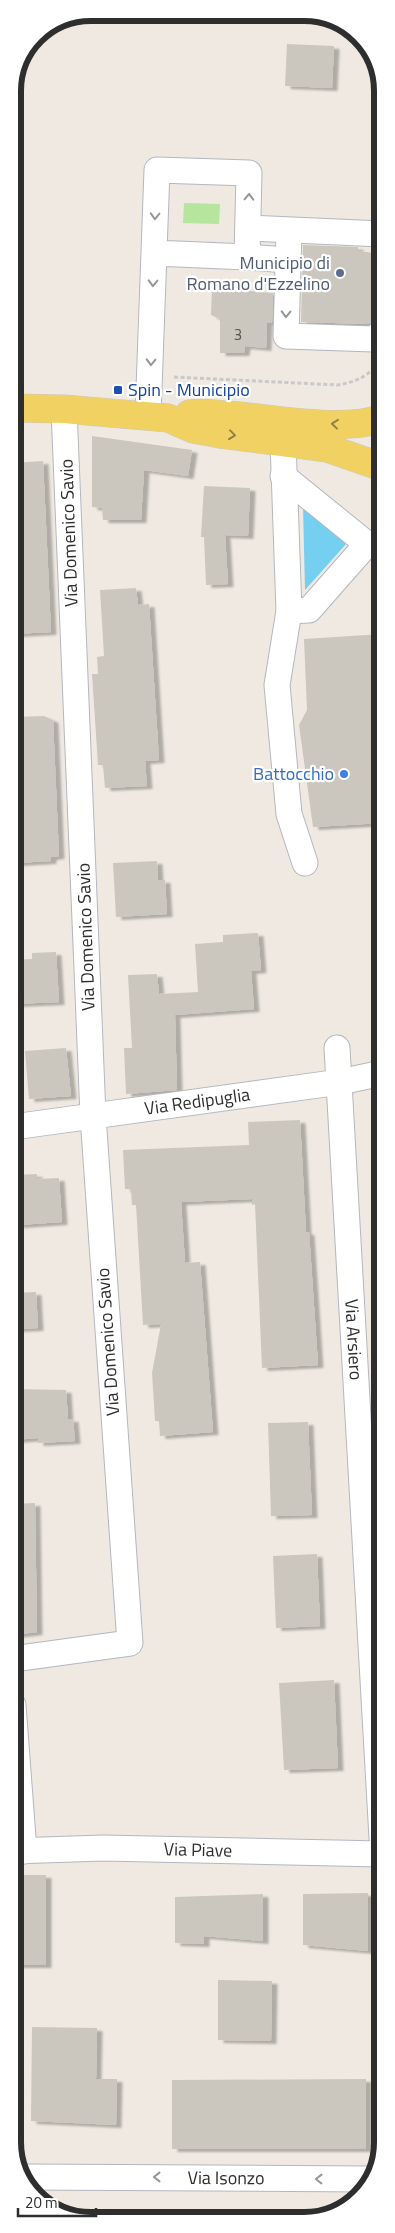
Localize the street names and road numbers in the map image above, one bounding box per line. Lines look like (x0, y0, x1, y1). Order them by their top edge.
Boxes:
street label: Via Domenico Savio (52, 458, 85, 608)
street label: Via Domenico Savio (69, 862, 102, 1012)
street label: Via Redipuglia (143, 1081, 252, 1122)
street label: Via Domenico Savio (89, 1267, 126, 1417)
street label: Via Arsiero (338, 1298, 370, 1381)
street label: Via Piave (163, 1835, 233, 1864)
street label: Via Isonzo (187, 2164, 265, 2191)

